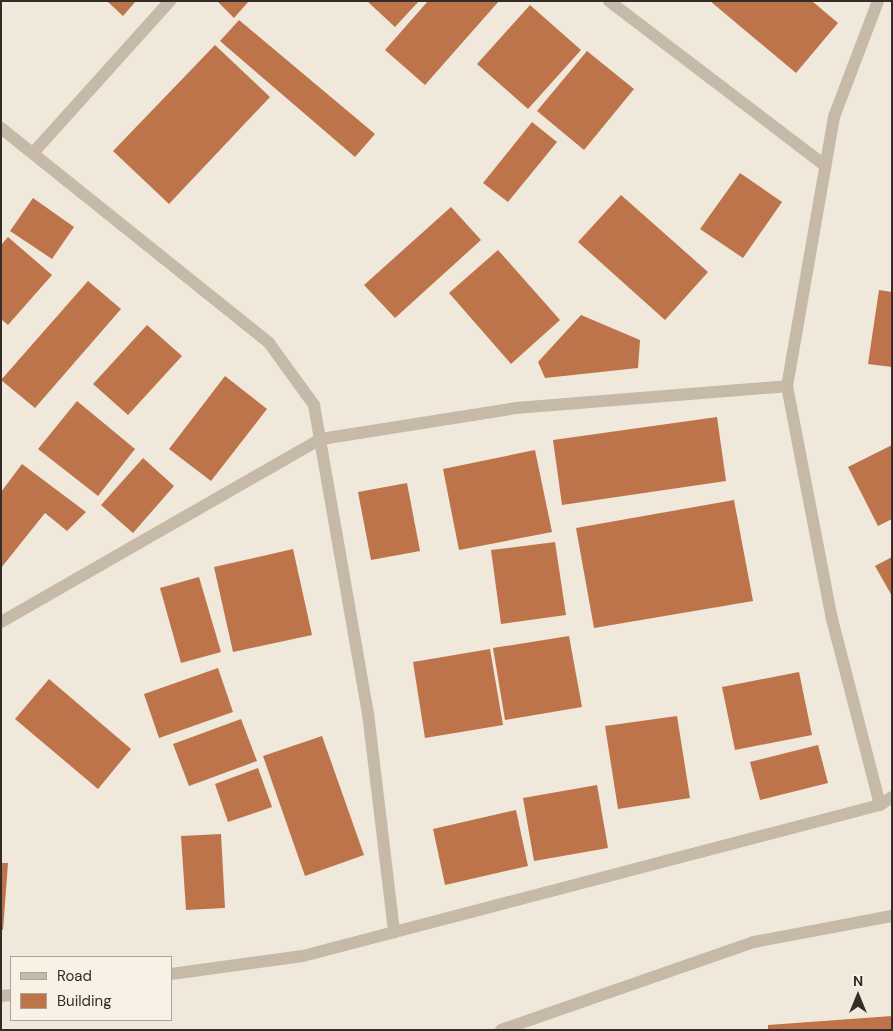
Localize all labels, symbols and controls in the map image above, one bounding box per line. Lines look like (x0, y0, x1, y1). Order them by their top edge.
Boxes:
legend (10, 956, 172, 1021)
text: Road (57, 966, 92, 986)
north arrow (833, 971, 883, 1021)
text: N (853, 972, 863, 990)
text: Building (57, 991, 112, 1011)

